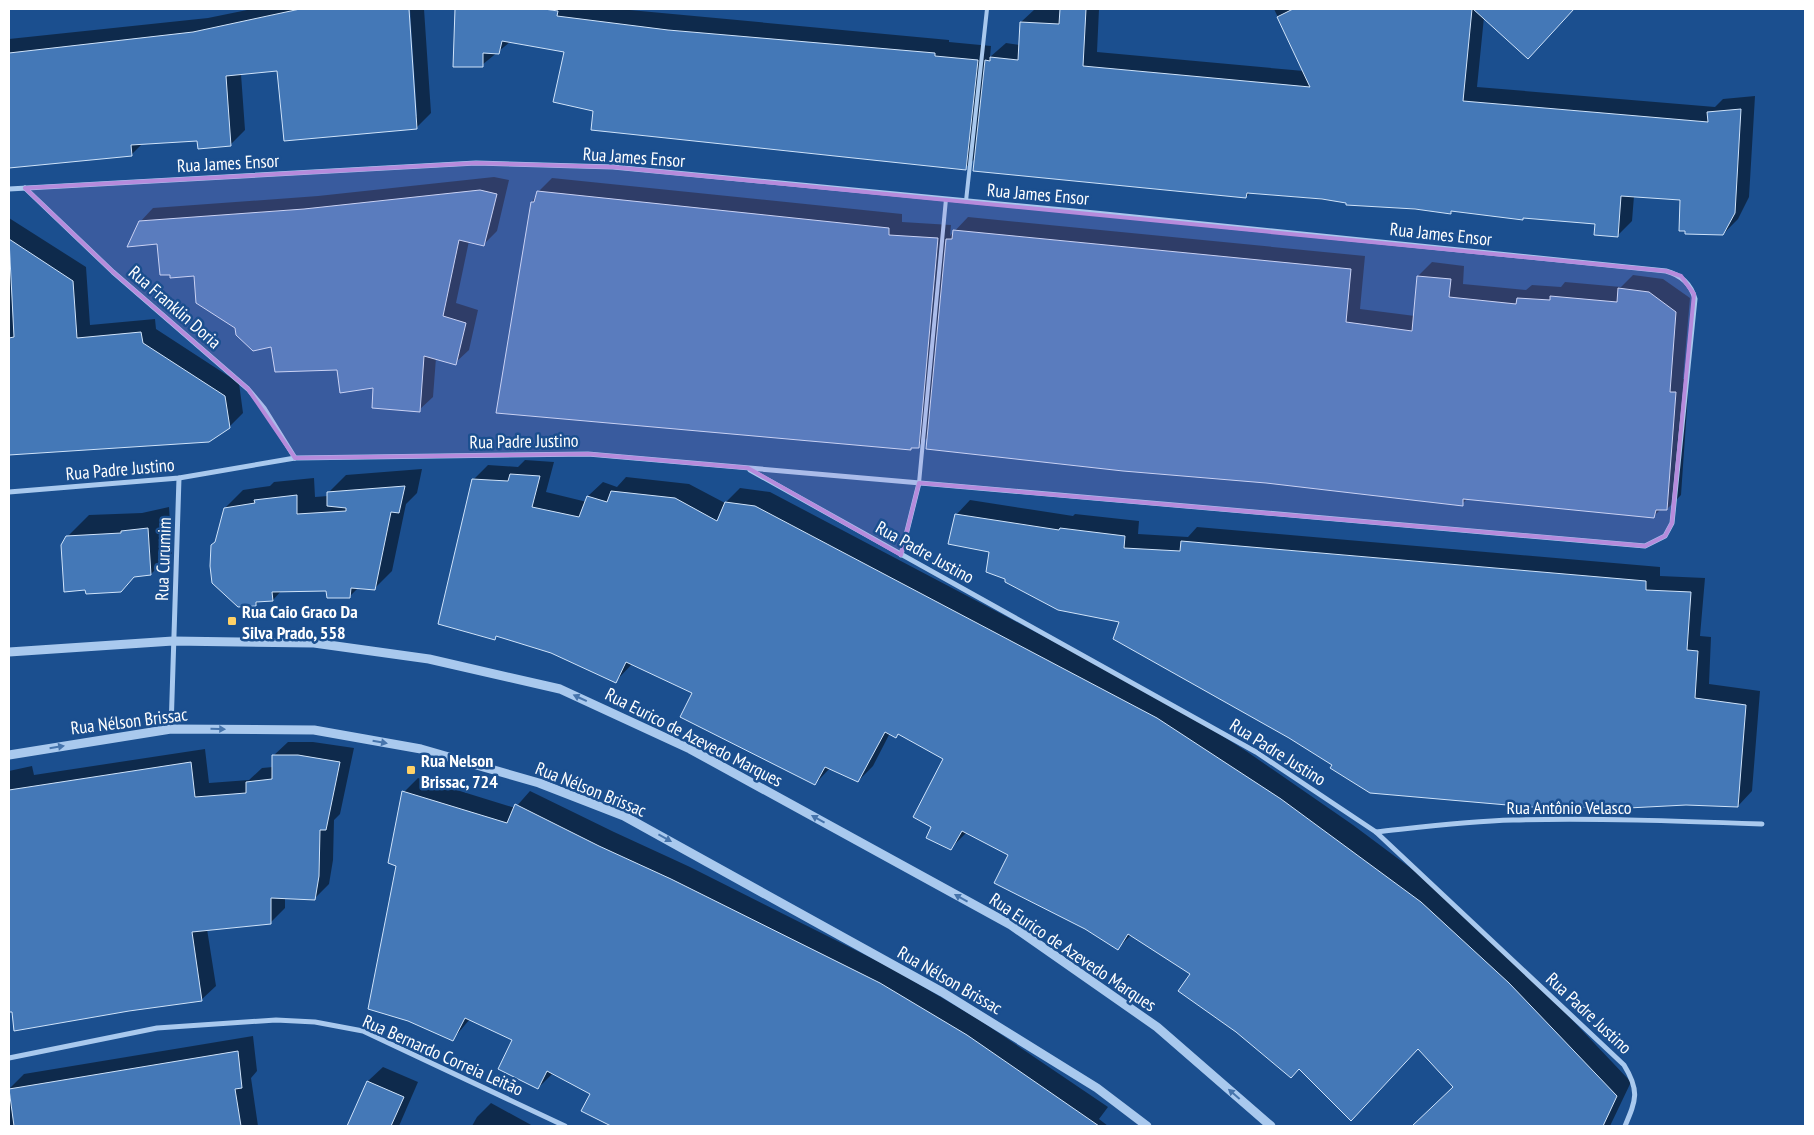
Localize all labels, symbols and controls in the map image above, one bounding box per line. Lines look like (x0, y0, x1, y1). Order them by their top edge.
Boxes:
street label: Rua James Ensor (582, 142, 686, 172)
street label: Rua James Ensor (176, 149, 280, 177)
street label: Rua James Ensor (986, 178, 1090, 210)
street label: Rua James Ensor (1389, 217, 1493, 251)
street label: Rua Franklin Doria (124, 261, 226, 353)
street label: Rua Padre Justino (469, 429, 579, 453)
street label: Rua Padre Justino (65, 453, 176, 485)
street label: Rua Padre Justino (872, 516, 978, 589)
street label: Rua Curumim (150, 517, 176, 601)
place label: Rua Caio Graco Da Silva Prado, 558 (242, 600, 358, 644)
marker: Rua Caio Graco Da Silva Prado, 558 (226, 615, 238, 627)
street label: Rua Eurico de Azevedo Marques (601, 682, 787, 792)
one-way arrow (573, 694, 587, 702)
street label: Rua Nélson Brissac (69, 702, 189, 740)
street label: Rua Padre Justino (1226, 713, 1331, 791)
one-way arrow (210, 725, 226, 733)
one-way arrow (372, 738, 388, 746)
one-way arrow (49, 743, 65, 751)
place label: Rua Nelson Brissac, 724 (421, 749, 498, 793)
street label: Rua Nélson Brissac (532, 756, 650, 822)
marker: Rua Nelson Brissac, 724 (405, 764, 417, 776)
street label: Rua Antônio Velasco (1506, 796, 1632, 819)
one-way arrow (812, 815, 825, 824)
one-way arrow (658, 834, 671, 843)
street label: Rua Eurico de Azevedo Marques (985, 888, 1161, 1016)
one-way arrow (953, 894, 968, 902)
street label: Rua Nélson Brissac (893, 941, 1007, 1020)
street label: Rua Padre Justino (1541, 967, 1637, 1059)
street label: Rua Bernardo Correia Leitão (359, 1009, 527, 1101)
one-way arrow (1228, 1089, 1241, 1100)

